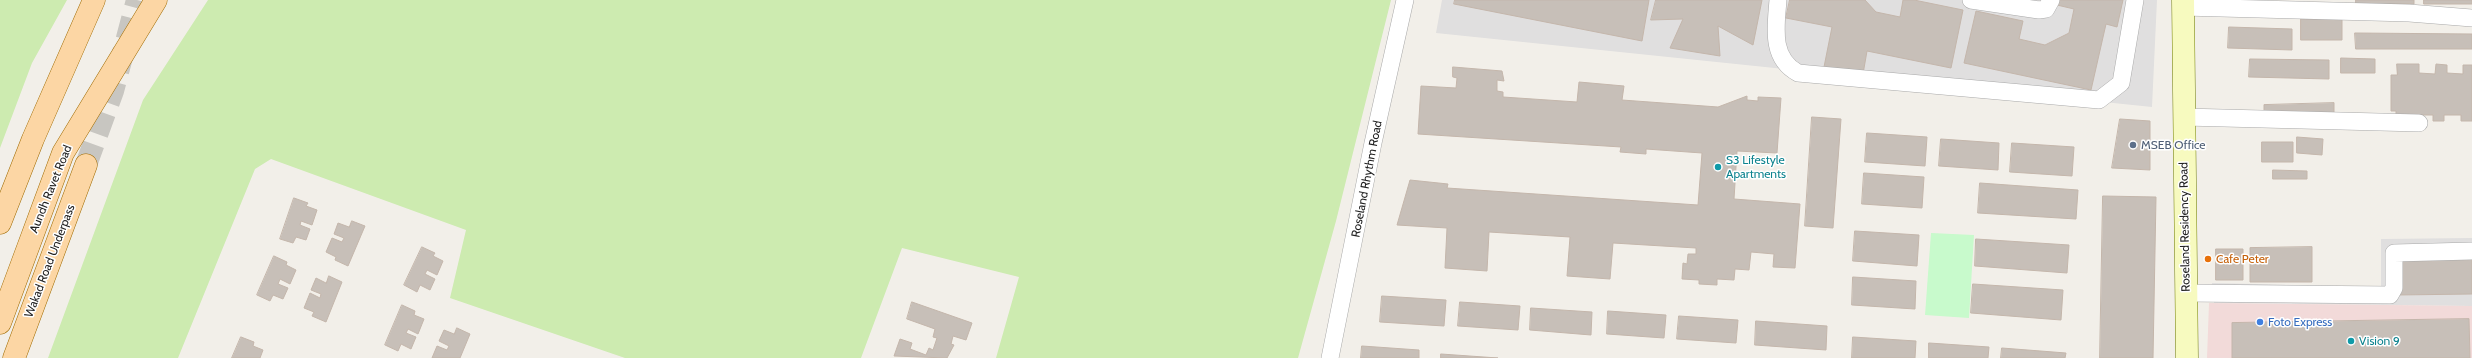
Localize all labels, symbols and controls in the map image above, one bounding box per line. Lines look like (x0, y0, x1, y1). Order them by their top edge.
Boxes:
street label: Roseland Rhythm Road (1349, 119, 1385, 239)
place label: MSEB Office (2141, 138, 2205, 152)
marker: MSEB Office (2128, 140, 2138, 150)
street label: Aundh Ravet Road (27, 143, 75, 235)
place label: S3 Lifestyle Apartments (1726, 153, 1786, 181)
marker: S3 Lifestyle Apartments (1713, 162, 1723, 172)
street label: Roseland Residency Road (2177, 162, 2193, 292)
street label: Wakad Road Underpass (22, 202, 78, 320)
place label: Cafe Peter (2216, 252, 2269, 266)
marker: Cafe Peter (2203, 254, 2213, 264)
place label: Foto Express (2268, 315, 2332, 329)
marker: Foto Express (2255, 317, 2265, 327)
place label: Vision 9 (2359, 334, 2400, 348)
marker: Vision 9 (2346, 336, 2356, 346)

